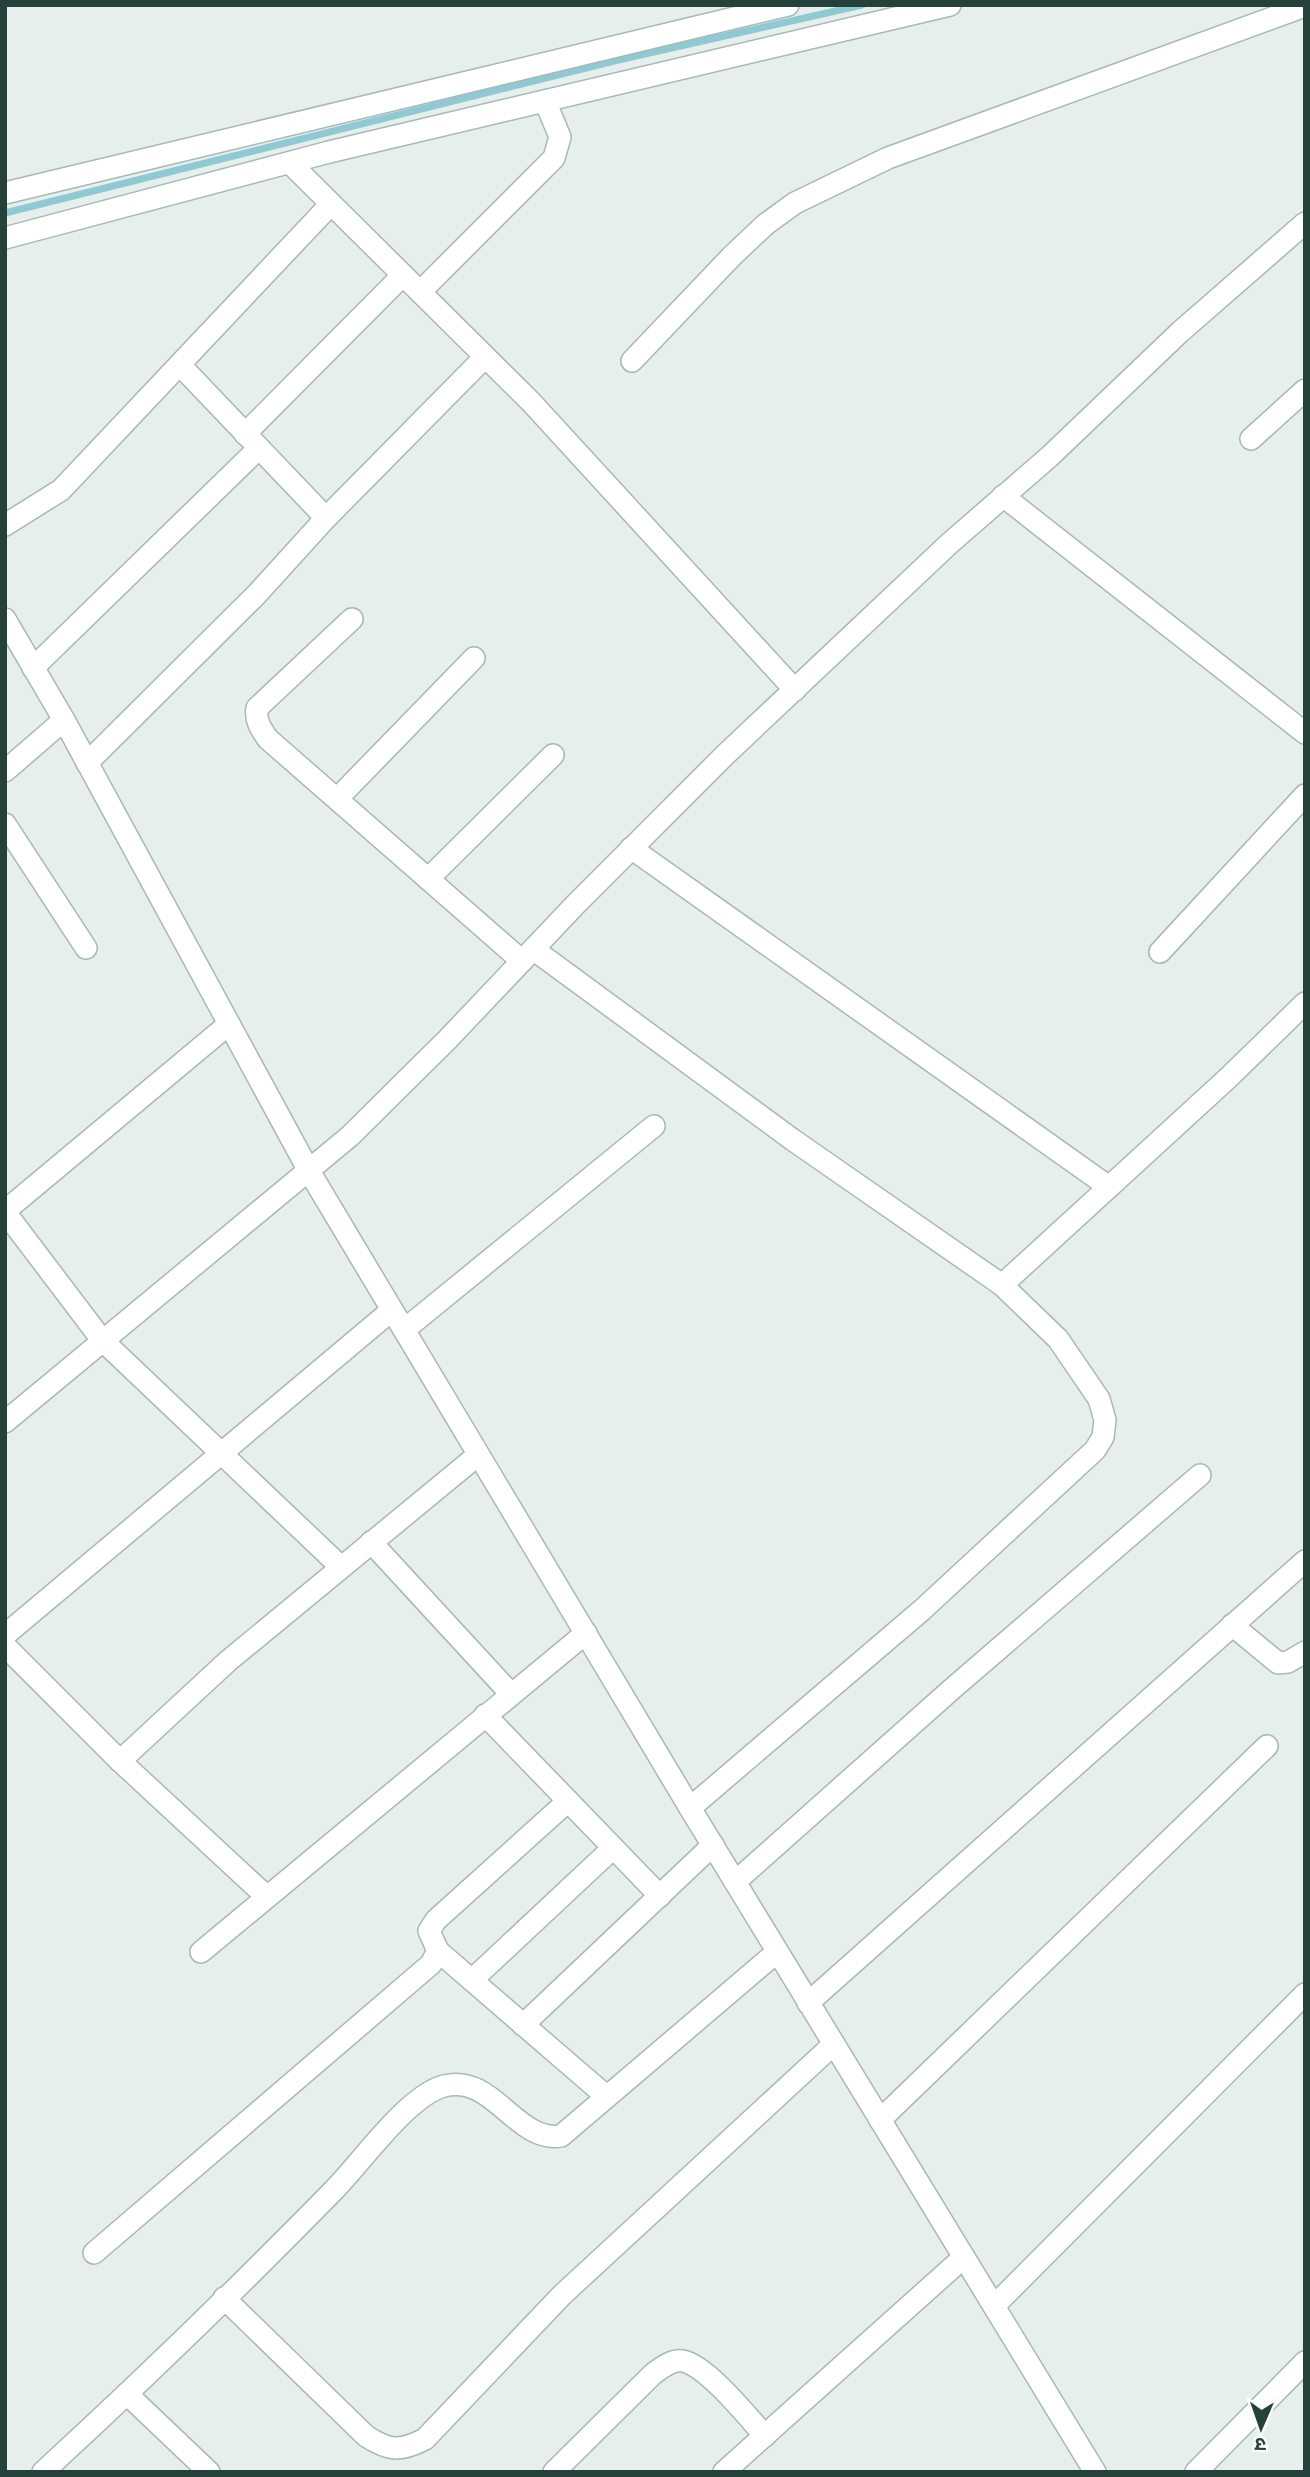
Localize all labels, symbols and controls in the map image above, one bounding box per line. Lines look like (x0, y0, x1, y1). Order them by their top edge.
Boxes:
north arrow (1226, 2393, 1296, 2463)
text: उ (1254, 2434, 1266, 2453)

